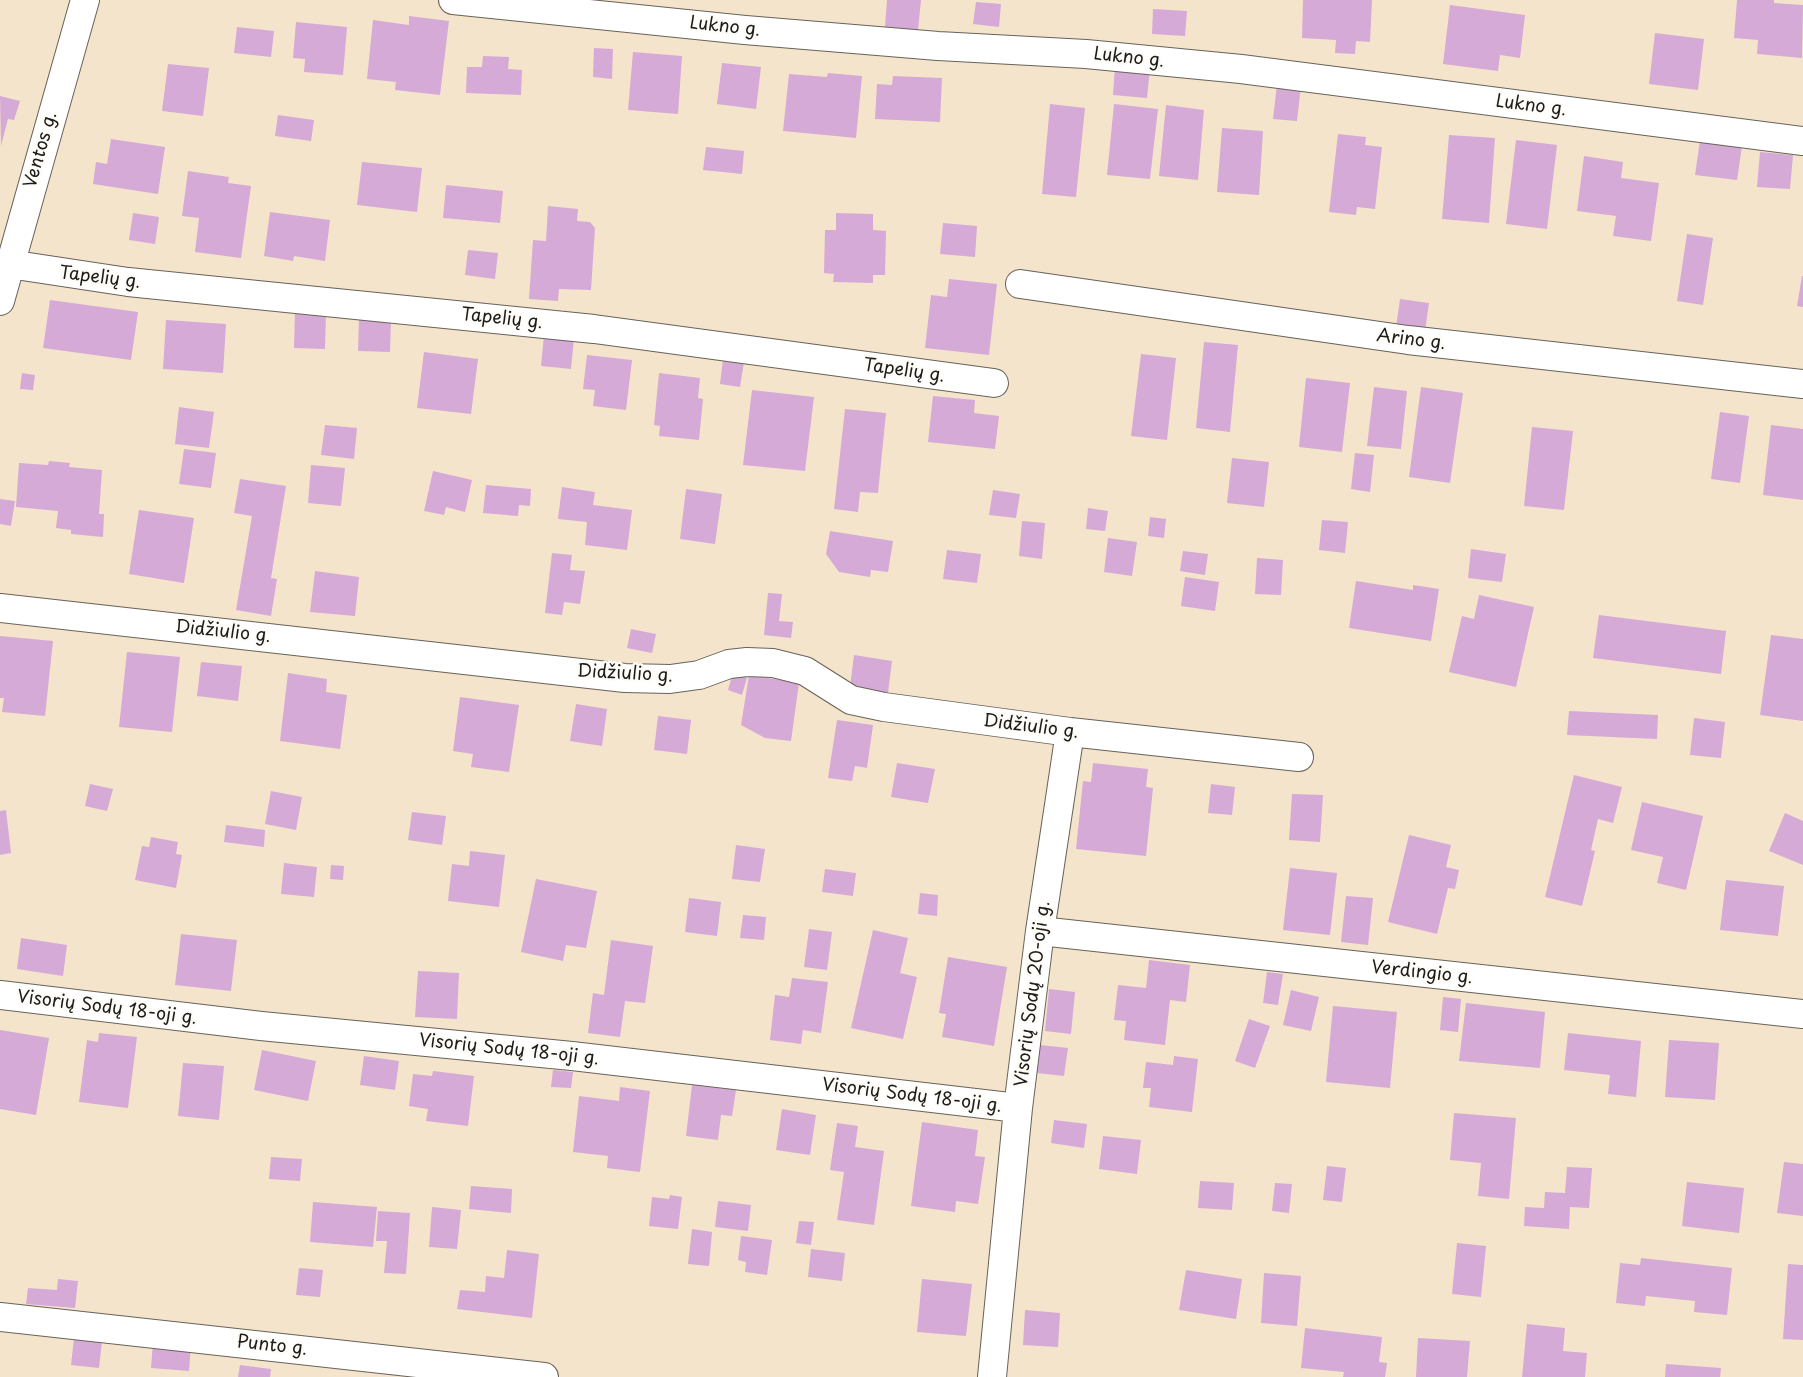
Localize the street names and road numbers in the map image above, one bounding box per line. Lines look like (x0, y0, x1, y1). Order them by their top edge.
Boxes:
street label: Lukno g. (689, 13, 761, 41)
street label: Lukno g. (1093, 44, 1165, 72)
street label: Lukno g. (1494, 91, 1568, 121)
street label: Ventos g. (20, 109, 62, 191)
street label: Tapelių g. (58, 262, 142, 294)
street label: Tapelių g. (460, 304, 544, 334)
street label: Arino g. (1375, 325, 1447, 355)
street label: Tapelių g. (862, 355, 946, 387)
street label: Didžiulio g. (174, 616, 272, 648)
street label: Didžiulio g. (577, 661, 673, 687)
street label: Didžiulio g. (982, 710, 1080, 744)
street label: Visorių Sodų 20-oji g. (1011, 900, 1055, 1088)
street label: Verdingio g. (1370, 957, 1474, 989)
street label: Visorių Sodų 18-oji g. (16, 986, 198, 1030)
street label: Visorių Sodų 18-oji g. (418, 1030, 600, 1070)
street label: Visorių Sodų 18-oji g. (821, 1074, 1003, 1118)
street label: Punto g. (236, 1332, 308, 1360)

